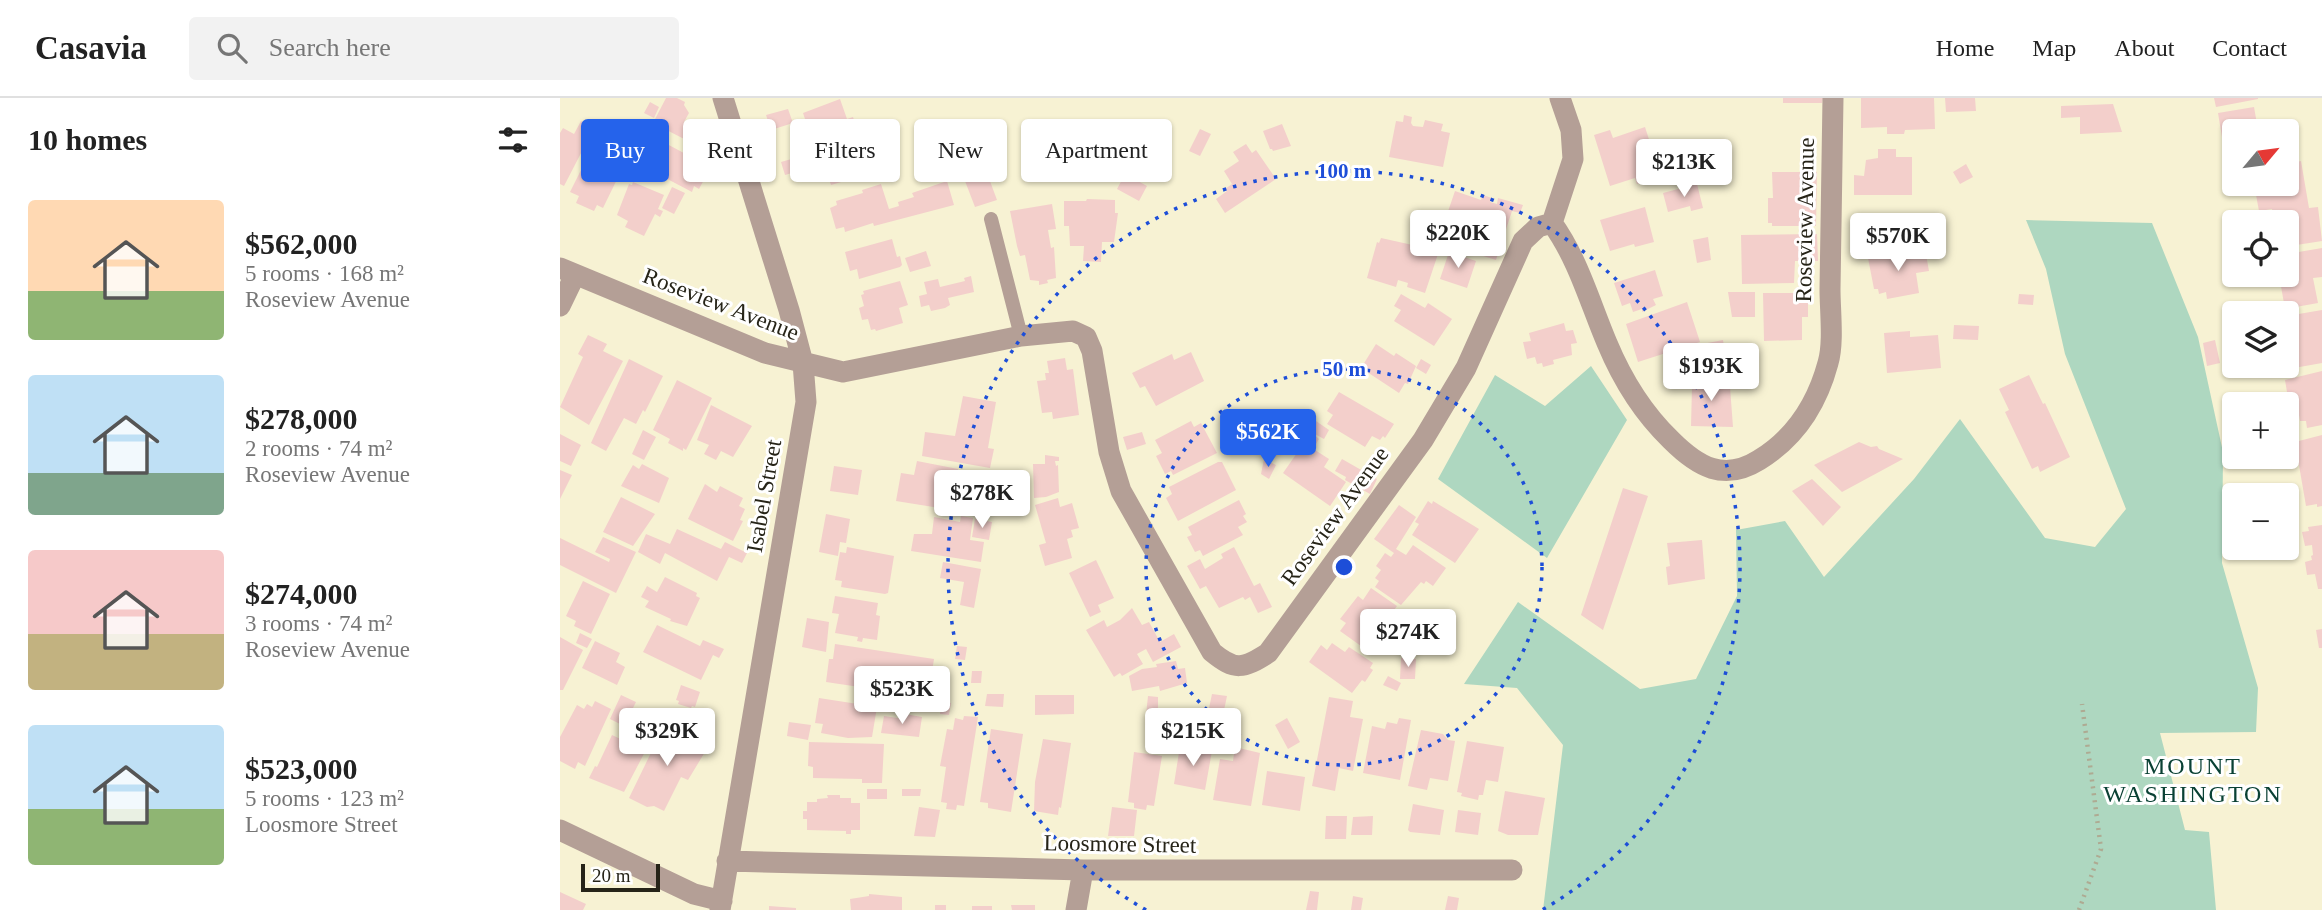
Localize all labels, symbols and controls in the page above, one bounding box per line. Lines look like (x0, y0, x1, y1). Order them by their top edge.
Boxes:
search box (189, 17, 679, 80)
icon: search (213, 29, 251, 67)
text: Casavia (35, 30, 147, 66)
text: Search here (269, 33, 391, 62)
text: Home (1936, 35, 1994, 61)
text: Map (2032, 35, 2076, 61)
text: About (2114, 35, 2174, 61)
text: Contact (2212, 35, 2287, 61)
chip: Buy (581, 119, 669, 182)
chip: Rent (683, 119, 776, 182)
chip: Filters (790, 119, 900, 182)
chip: New (914, 119, 1007, 182)
chip: Apartment (1021, 119, 1172, 182)
north arrow (2222, 119, 2300, 196)
map controls (2222, 119, 2299, 560)
icon: filters (494, 121, 532, 159)
text: 10 homes (28, 123, 147, 156)
street label: Roseview Avenue (1791, 137, 1819, 303)
pin: $213K (1635, 140, 1733, 199)
text: $213K (1652, 149, 1716, 174)
text: 100 m (1317, 159, 1372, 183)
button: locate (2222, 210, 2299, 287)
pin: $220K (1409, 211, 1507, 270)
pin: $570K (1849, 214, 1947, 273)
text: $220K (1426, 220, 1490, 245)
text: $570K (1866, 223, 1930, 248)
text: $562,000 (245, 227, 358, 260)
icon: home (84, 228, 168, 312)
text: 5 rooms · 168 m² (245, 261, 404, 286)
street label: Roseview Avenue (639, 263, 803, 345)
text: Roseview Avenue (245, 287, 410, 312)
button: layers (2222, 301, 2299, 378)
pin: $193K (1662, 344, 1760, 403)
text: $193K (1679, 353, 1743, 378)
text: 50 m (1322, 357, 1366, 381)
button: + (2222, 392, 2299, 469)
text: $278,000 (245, 402, 358, 435)
icon: home (84, 403, 168, 487)
pin: $562K (1219, 410, 1317, 469)
text: $562K (1236, 419, 1300, 444)
text: 2 rooms · 74 m² (245, 436, 392, 461)
street label: Isabel Street (742, 437, 786, 554)
street label: Roseview Avenue (1276, 442, 1394, 590)
text: Roseview Avenue (245, 462, 410, 487)
pin: $278K (933, 470, 1031, 530)
text: $278K (950, 480, 1014, 505)
button: − (2222, 483, 2299, 560)
centre of rings (1332, 555, 1356, 579)
text: $274,000 (245, 577, 358, 610)
icon: home (84, 578, 168, 662)
pin: $274K (1359, 610, 1457, 669)
text: 3 rooms · 74 m² (245, 611, 392, 636)
text: $274K (1376, 619, 1440, 644)
text: Roseview Avenue (245, 637, 410, 662)
pin: $523K (853, 666, 951, 726)
text: $523K (870, 676, 934, 701)
pin: $329K (618, 708, 716, 768)
pin: $215K (1144, 708, 1242, 768)
text: $329K (635, 718, 699, 743)
text: $215K (1161, 718, 1225, 743)
text: $523,000 (245, 752, 358, 785)
icon: home (84, 753, 168, 837)
district label: MOUNT WASHINGTON (2103, 753, 2283, 807)
text: 5 rooms · 123 m² (245, 786, 404, 811)
text: Loosmore Street (245, 812, 398, 837)
street label: Loosmore Street (1043, 830, 1197, 858)
scale bar (581, 861, 660, 893)
text: 20 m (592, 865, 631, 886)

